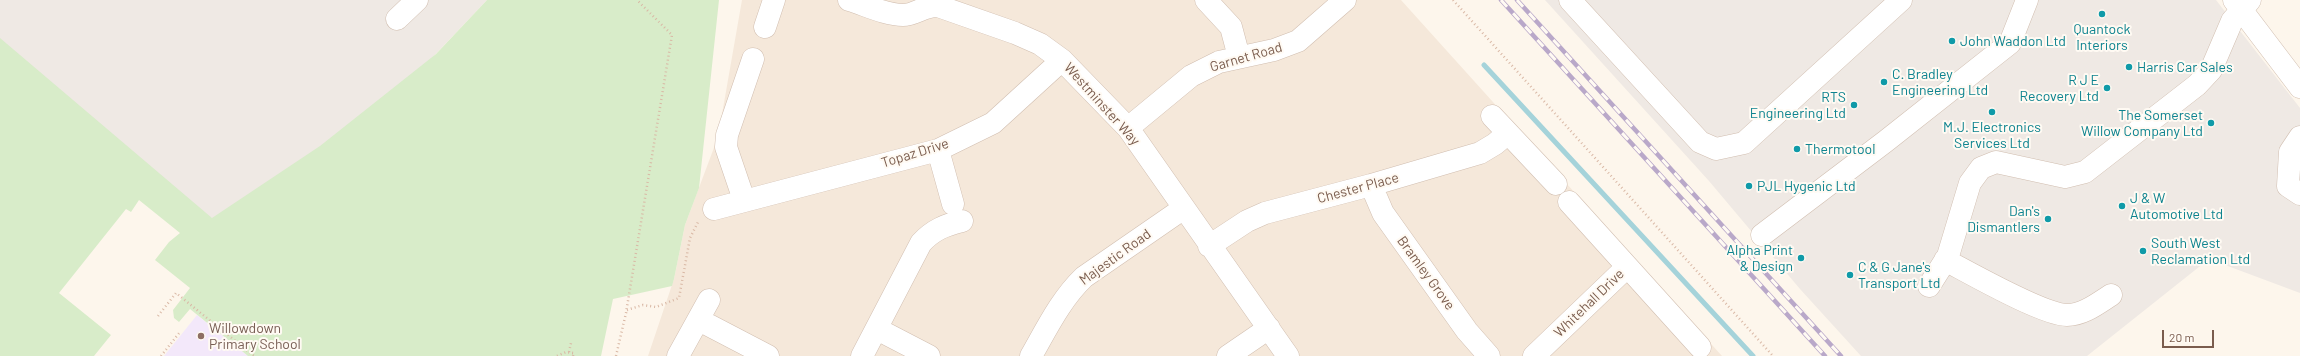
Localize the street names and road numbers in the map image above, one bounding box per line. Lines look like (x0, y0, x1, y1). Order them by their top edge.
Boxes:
street label: Garnet Road (1208, 39, 1284, 75)
street label: Westminster Way (1060, 59, 1144, 149)
street label: Topaz Drive (879, 135, 951, 171)
street label: Chester Place (1315, 169, 1401, 207)
street label: Majestic Road (1076, 225, 1154, 289)
street label: Bramley Grove (1394, 233, 1458, 313)
street label: Whitehall Drive (1550, 265, 1628, 341)

